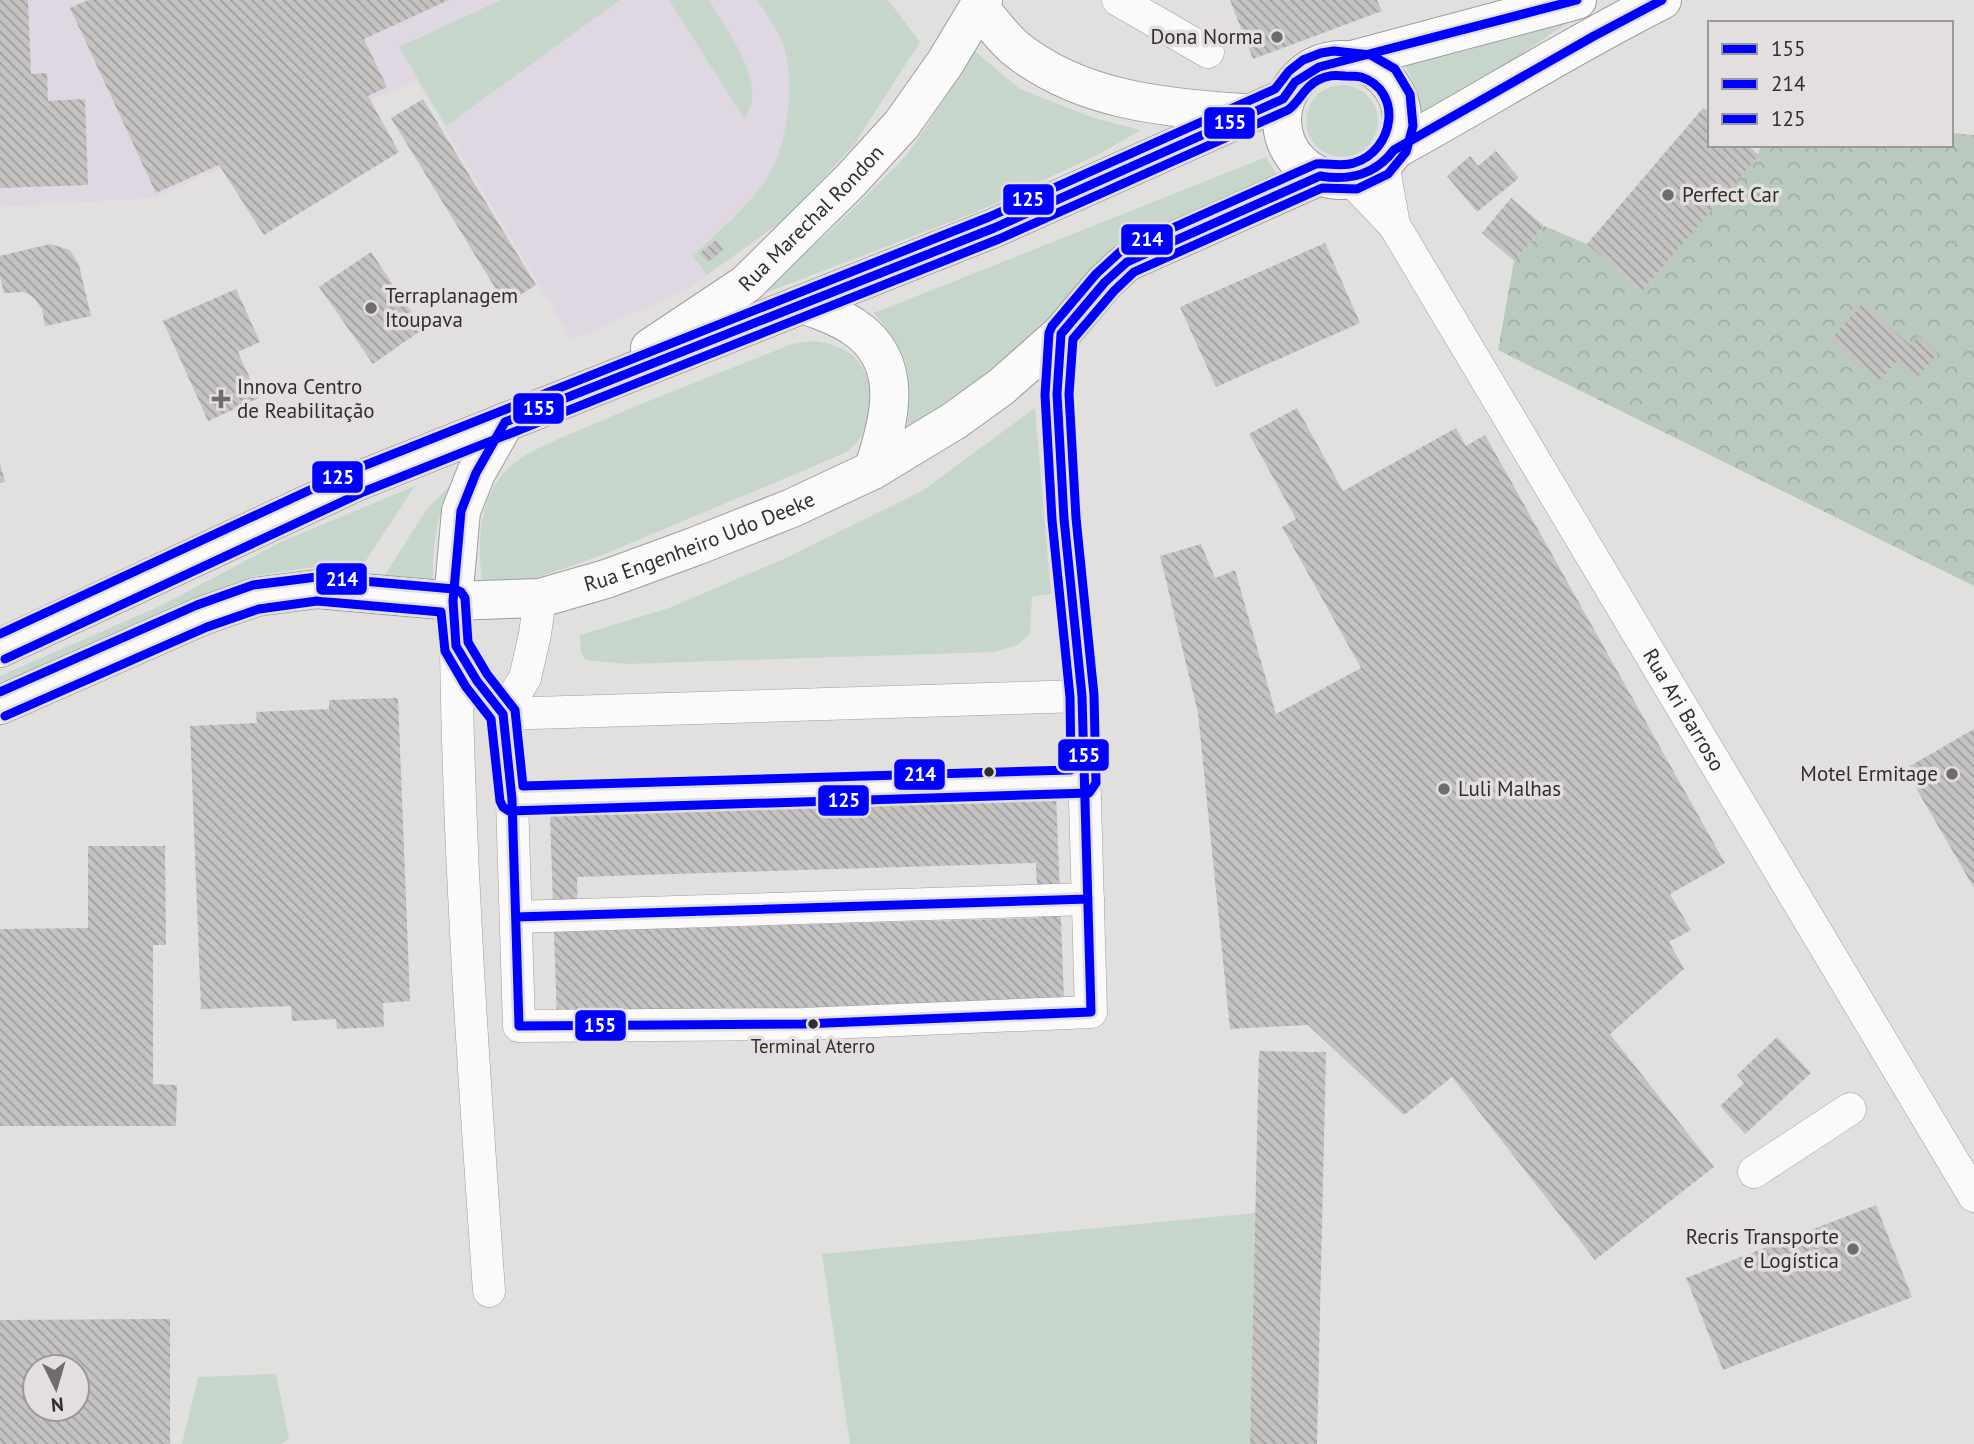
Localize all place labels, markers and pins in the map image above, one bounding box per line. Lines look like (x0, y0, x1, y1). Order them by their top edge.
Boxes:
place label: Dona Norma (1151, 23, 1263, 50)
marker: Dona Norma (1269, 29, 1285, 45)
place label: Perfect Car (1682, 181, 1779, 208)
marker: Perfect Car (1660, 187, 1676, 203)
place label: Terraplanagem Itoupava (385, 282, 518, 333)
marker: Terraplanagem Itoupava (363, 300, 379, 316)
place label: Innova Centro de Reabilitação (237, 373, 375, 424)
marker: Innova Centro de Reabilitação (211, 389, 231, 409)
place label: Motel Ermitage (1800, 760, 1938, 787)
unlabelled marker (982, 765, 996, 779)
marker: Motel Ermitage (1944, 766, 1960, 782)
place label: Luli Malhas (1458, 775, 1561, 802)
marker: Luli Malhas (1436, 781, 1452, 797)
marker: Terminal Aterro (806, 1017, 820, 1031)
place label: Terminal Aterro (751, 1034, 875, 1058)
place label: Recris Transporte e Logística (1686, 1223, 1839, 1274)
marker: Recris Transporte e Logística (1845, 1241, 1861, 1257)

